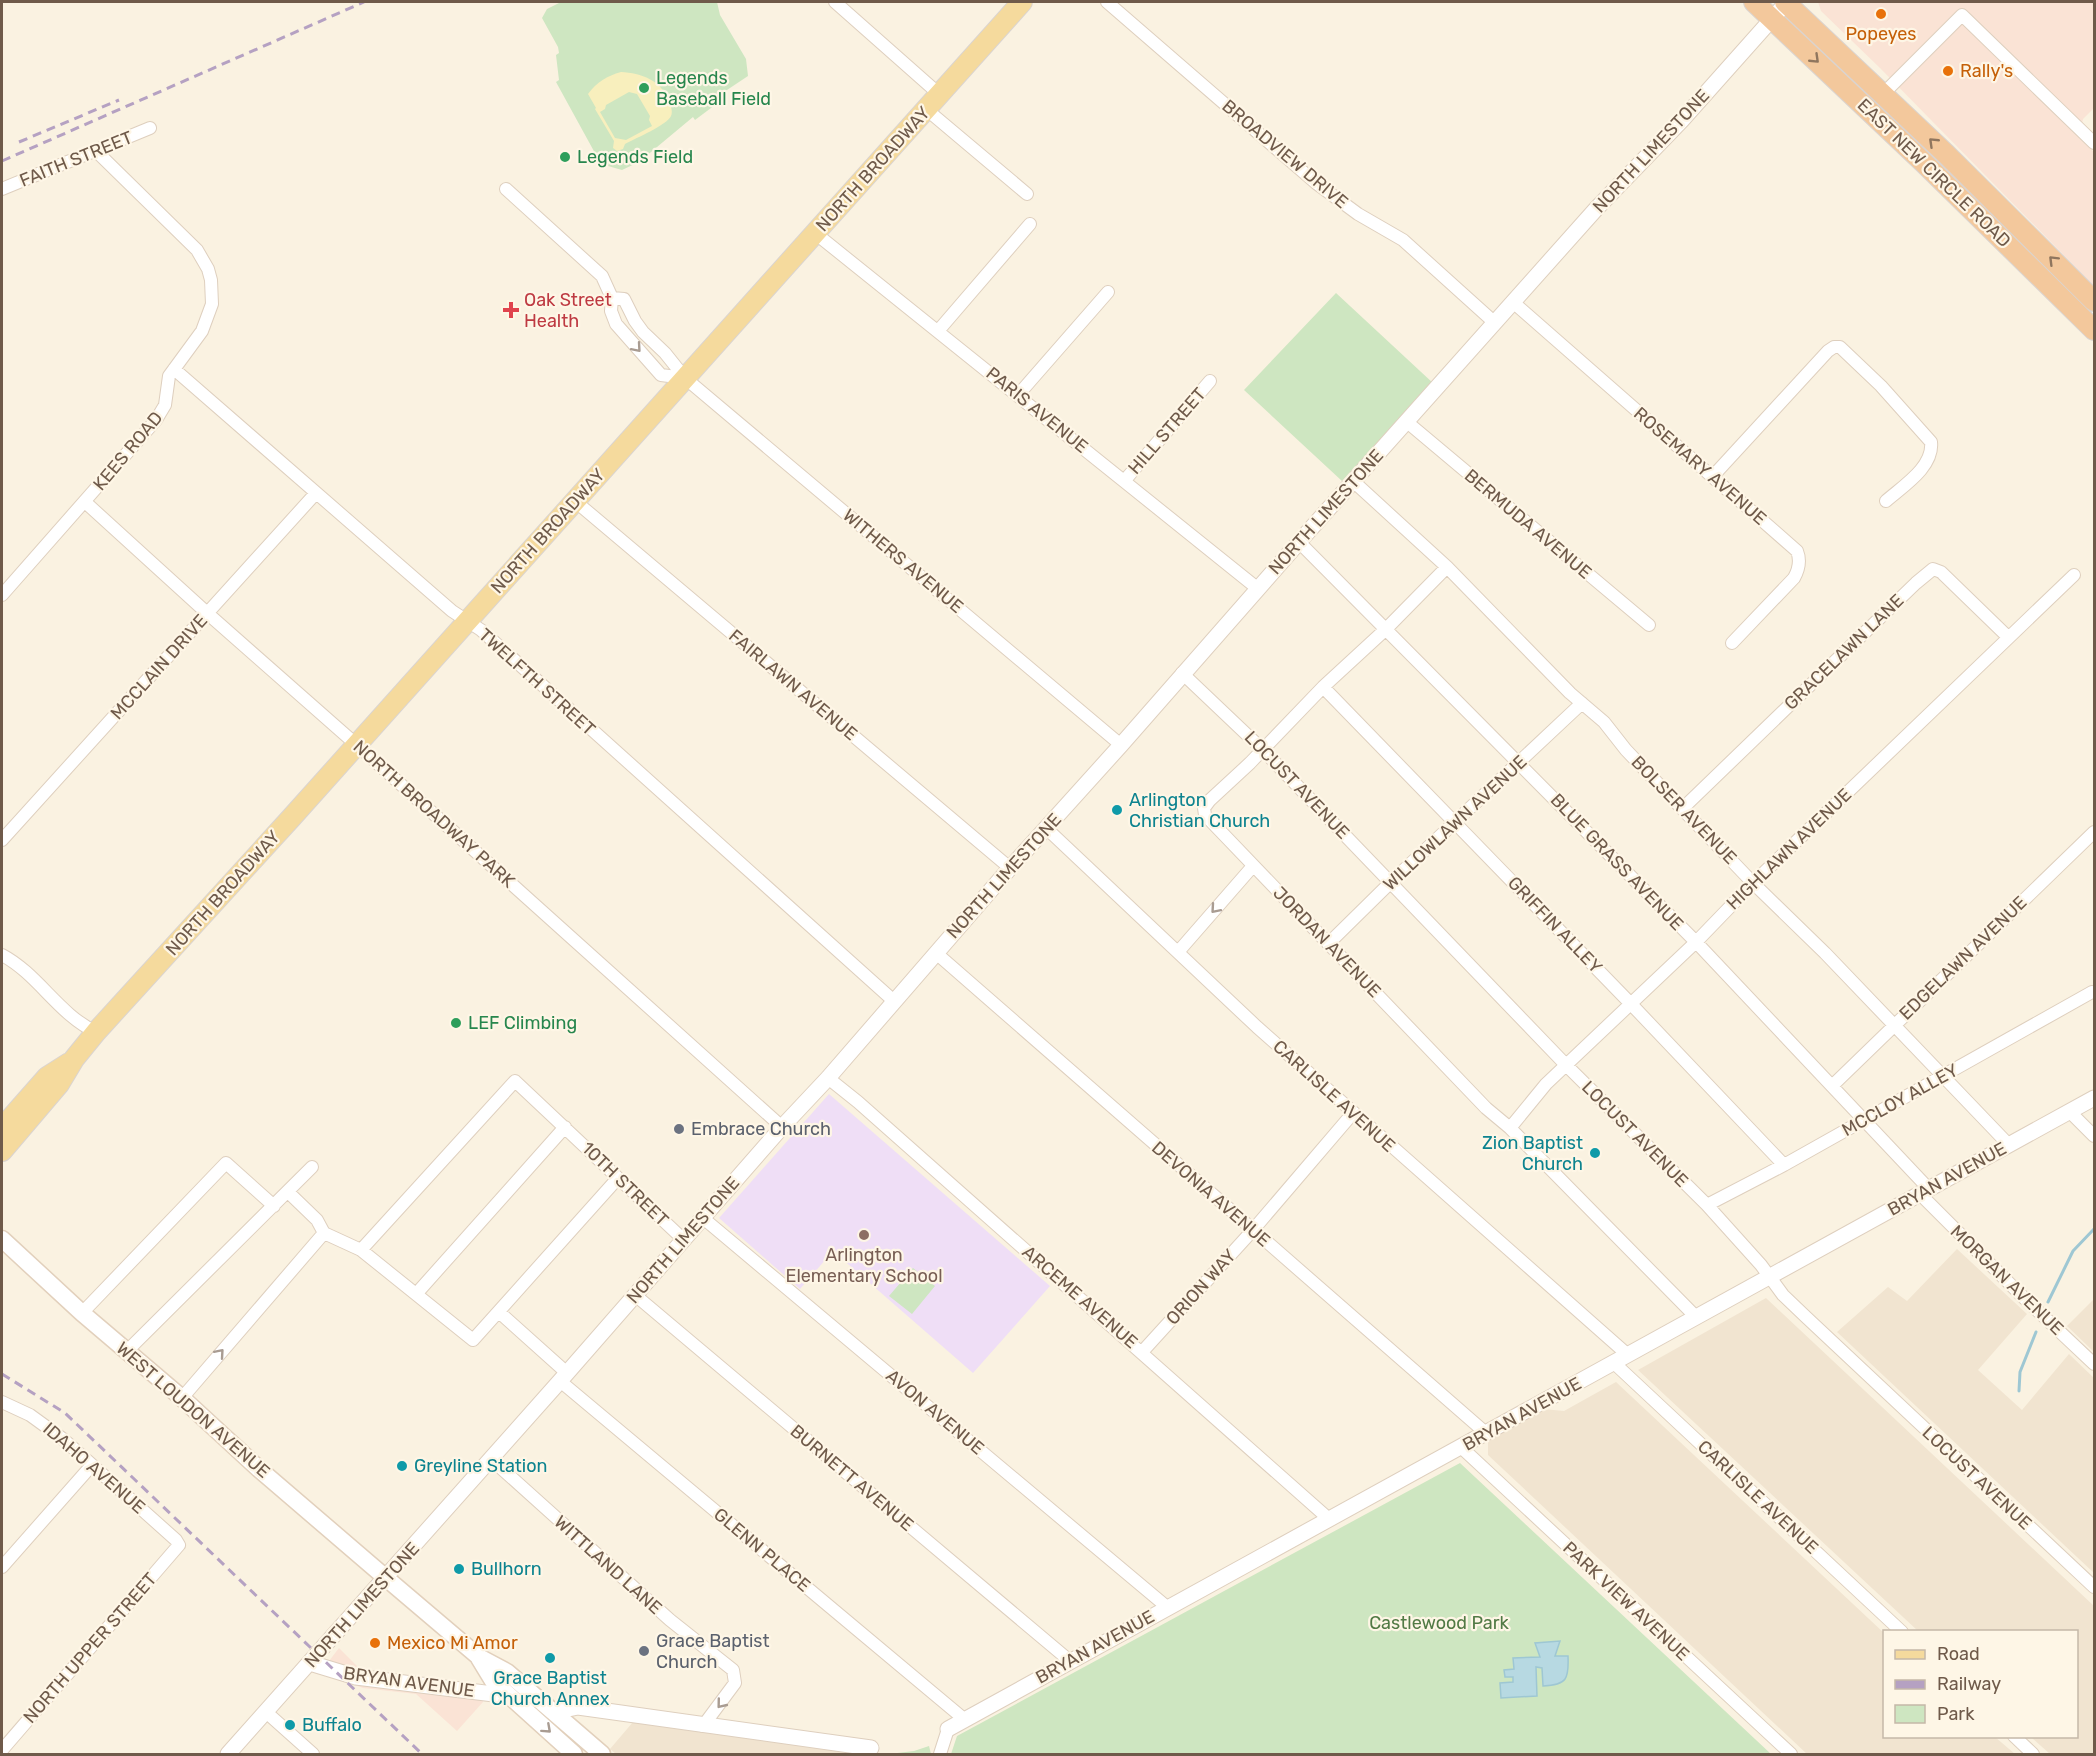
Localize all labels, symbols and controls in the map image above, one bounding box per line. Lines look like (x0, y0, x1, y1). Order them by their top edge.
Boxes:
marker: Popeyes (1874, 7, 1888, 21)
place label: Popeyes (1845, 23, 1917, 45)
one-way arrow (1807, 51, 1818, 62)
place label: Rally's (1960, 60, 2013, 82)
marker: Rally's (1941, 64, 1955, 78)
place label: Legends Baseball Field (656, 67, 771, 110)
marker: Legends Baseball Field (637, 81, 651, 95)
street label: NORTH LIMESTONE (1588, 85, 1714, 217)
street label: EAST NEW CIRCLE ROAD (1853, 94, 2015, 252)
street label: BROADVIEW DRIVE (1217, 95, 1353, 213)
street label: NORTH BROADWAY (811, 102, 935, 236)
street label: FAITH STREET (16, 126, 136, 192)
one-way arrow (1930, 138, 1940, 149)
place label: Legends Field (577, 146, 693, 168)
marker: Legends Field (558, 150, 572, 164)
one-way arrow (2049, 256, 2059, 267)
place label: Oak Street Health (524, 289, 612, 332)
marker: Oak Street Health (502, 301, 520, 319)
one-way arrow (630, 341, 641, 352)
street label: PARIS AVENUE (982, 362, 1092, 458)
street label: HILL STREET (1123, 383, 1211, 479)
street label: ROSEMARY AVENUE (1629, 402, 1771, 530)
street label: KEES ROAD (89, 407, 167, 495)
street label: NORTH LIMESTONE (1264, 445, 1388, 579)
street label: NORTH BROADWAY (486, 464, 610, 598)
street label: BERMUDA AVENUE (1460, 464, 1596, 584)
street label: WITHERS AVENUE (838, 504, 968, 618)
street label: GRACELAWN LANE (1780, 589, 1908, 715)
street label: MCCLAIN DRIVE (106, 610, 212, 724)
street label: TWELFTH STREET (474, 624, 600, 740)
street label: FAIRLAWN AVENUE (724, 625, 862, 745)
street label: LOCUST AVENUE (1240, 726, 1354, 844)
street label: NORTH BROADWAY PARK (349, 736, 519, 892)
street label: WILLOWLAWN AVENUE (1379, 751, 1531, 895)
street label: BOLSER AVENUE (1627, 751, 1741, 869)
street label: HIGHLAWN AVENUE (1722, 784, 1856, 914)
place label: Arlington Christian Church (1129, 789, 1270, 832)
street label: BLUE GRASS AVENUE (1546, 789, 1688, 935)
marker: Arlington Christian Church (1110, 803, 1124, 817)
street label: NORTH LIMESTONE (942, 809, 1066, 943)
street label: NORTH BROADWAY (161, 826, 285, 960)
street label: GRIFFIN ALLEY (1503, 872, 1607, 978)
street label: JORDAN AVENUE (1268, 882, 1386, 1002)
street label: EDGELAWN AVENUE (1895, 891, 2031, 1025)
one-way arrow (1212, 902, 1223, 913)
place label: LEF Climbing (468, 1012, 577, 1034)
marker: LEF Climbing (449, 1016, 463, 1030)
street label: CARLISLE AVENUE (1268, 1035, 1400, 1157)
street label: MCCLOY ALLEY (1838, 1059, 1962, 1141)
street label: LOCUST AVENUE (1577, 1076, 1693, 1192)
place label: Embrace Church (691, 1118, 831, 1140)
marker: Embrace Church (672, 1122, 686, 1136)
place label: Zion Baptist Church (1482, 1132, 1583, 1175)
street label: 10TH STREET (577, 1137, 673, 1231)
street label: DEVONIA AVENUE (1147, 1137, 1275, 1251)
street label: BRYAN AVENUE (1884, 1137, 2010, 1221)
marker: Zion Baptist Church (1588, 1146, 1602, 1160)
street label: NORTH LIMESTONE (622, 1172, 744, 1308)
street label: MORGAN AVENUE (1946, 1220, 2068, 1340)
marker: Arlington Elementary School (857, 1228, 871, 1242)
street label: ARCEME AVENUE (1018, 1241, 1142, 1353)
place label: Arlington Elementary School (785, 1244, 943, 1287)
street label: ORION WAY (1161, 1244, 1241, 1329)
street label: WEST LOUDON AVENUE (112, 1337, 274, 1483)
one-way arrow (213, 1349, 224, 1360)
street label: AVON AVENUE (882, 1365, 988, 1459)
street label: BRYAN AVENUE (1459, 1372, 1585, 1456)
street label: IDAHO AVENUE (38, 1418, 150, 1518)
street label: BURNETT AVENUE (786, 1420, 918, 1536)
street label: LOCUST AVENUE (1918, 1422, 2036, 1534)
street label: CARLISLE AVENUE (1693, 1435, 1823, 1559)
place label: Greyline Station (414, 1455, 547, 1477)
marker: Greyline Station (395, 1459, 409, 1473)
street label: GLENN PLACE (709, 1503, 815, 1597)
street label: WITTLAND LANE (550, 1511, 666, 1619)
street label: PARK VIEW AVENUE (1558, 1537, 1694, 1665)
street label: NORTH LIMESTONE (300, 1538, 424, 1672)
place label: Bullhorn (471, 1558, 542, 1580)
marker: Bullhorn (452, 1562, 466, 1576)
street label: NORTH UPPER STREET (19, 1568, 161, 1728)
street label: BRYAN AVENUE (1032, 1605, 1158, 1689)
park label: Castlewood Park (1369, 1612, 1510, 1634)
place label: Grace Baptist Church (656, 1630, 770, 1673)
legend (1883, 1630, 2078, 1738)
place label: Mexico Mi Amor (387, 1632, 518, 1654)
marker: Mexico Mi Amor (368, 1636, 382, 1650)
text: Road (1937, 1643, 1980, 1665)
marker: Grace Baptist Church (637, 1644, 651, 1658)
marker: Grace Baptist Church Annex (543, 1651, 557, 1665)
street label: BRYAN AVENUE (342, 1662, 476, 1702)
place label: Grace Baptist Church Annex (491, 1667, 610, 1710)
text: Railway (1937, 1673, 2001, 1695)
one-way arrow (717, 1697, 728, 1708)
text: Park (1937, 1703, 1975, 1725)
place label: Buffalo (302, 1714, 362, 1736)
marker: Buffalo (283, 1718, 297, 1732)
one-way arrow (540, 1722, 551, 1733)

